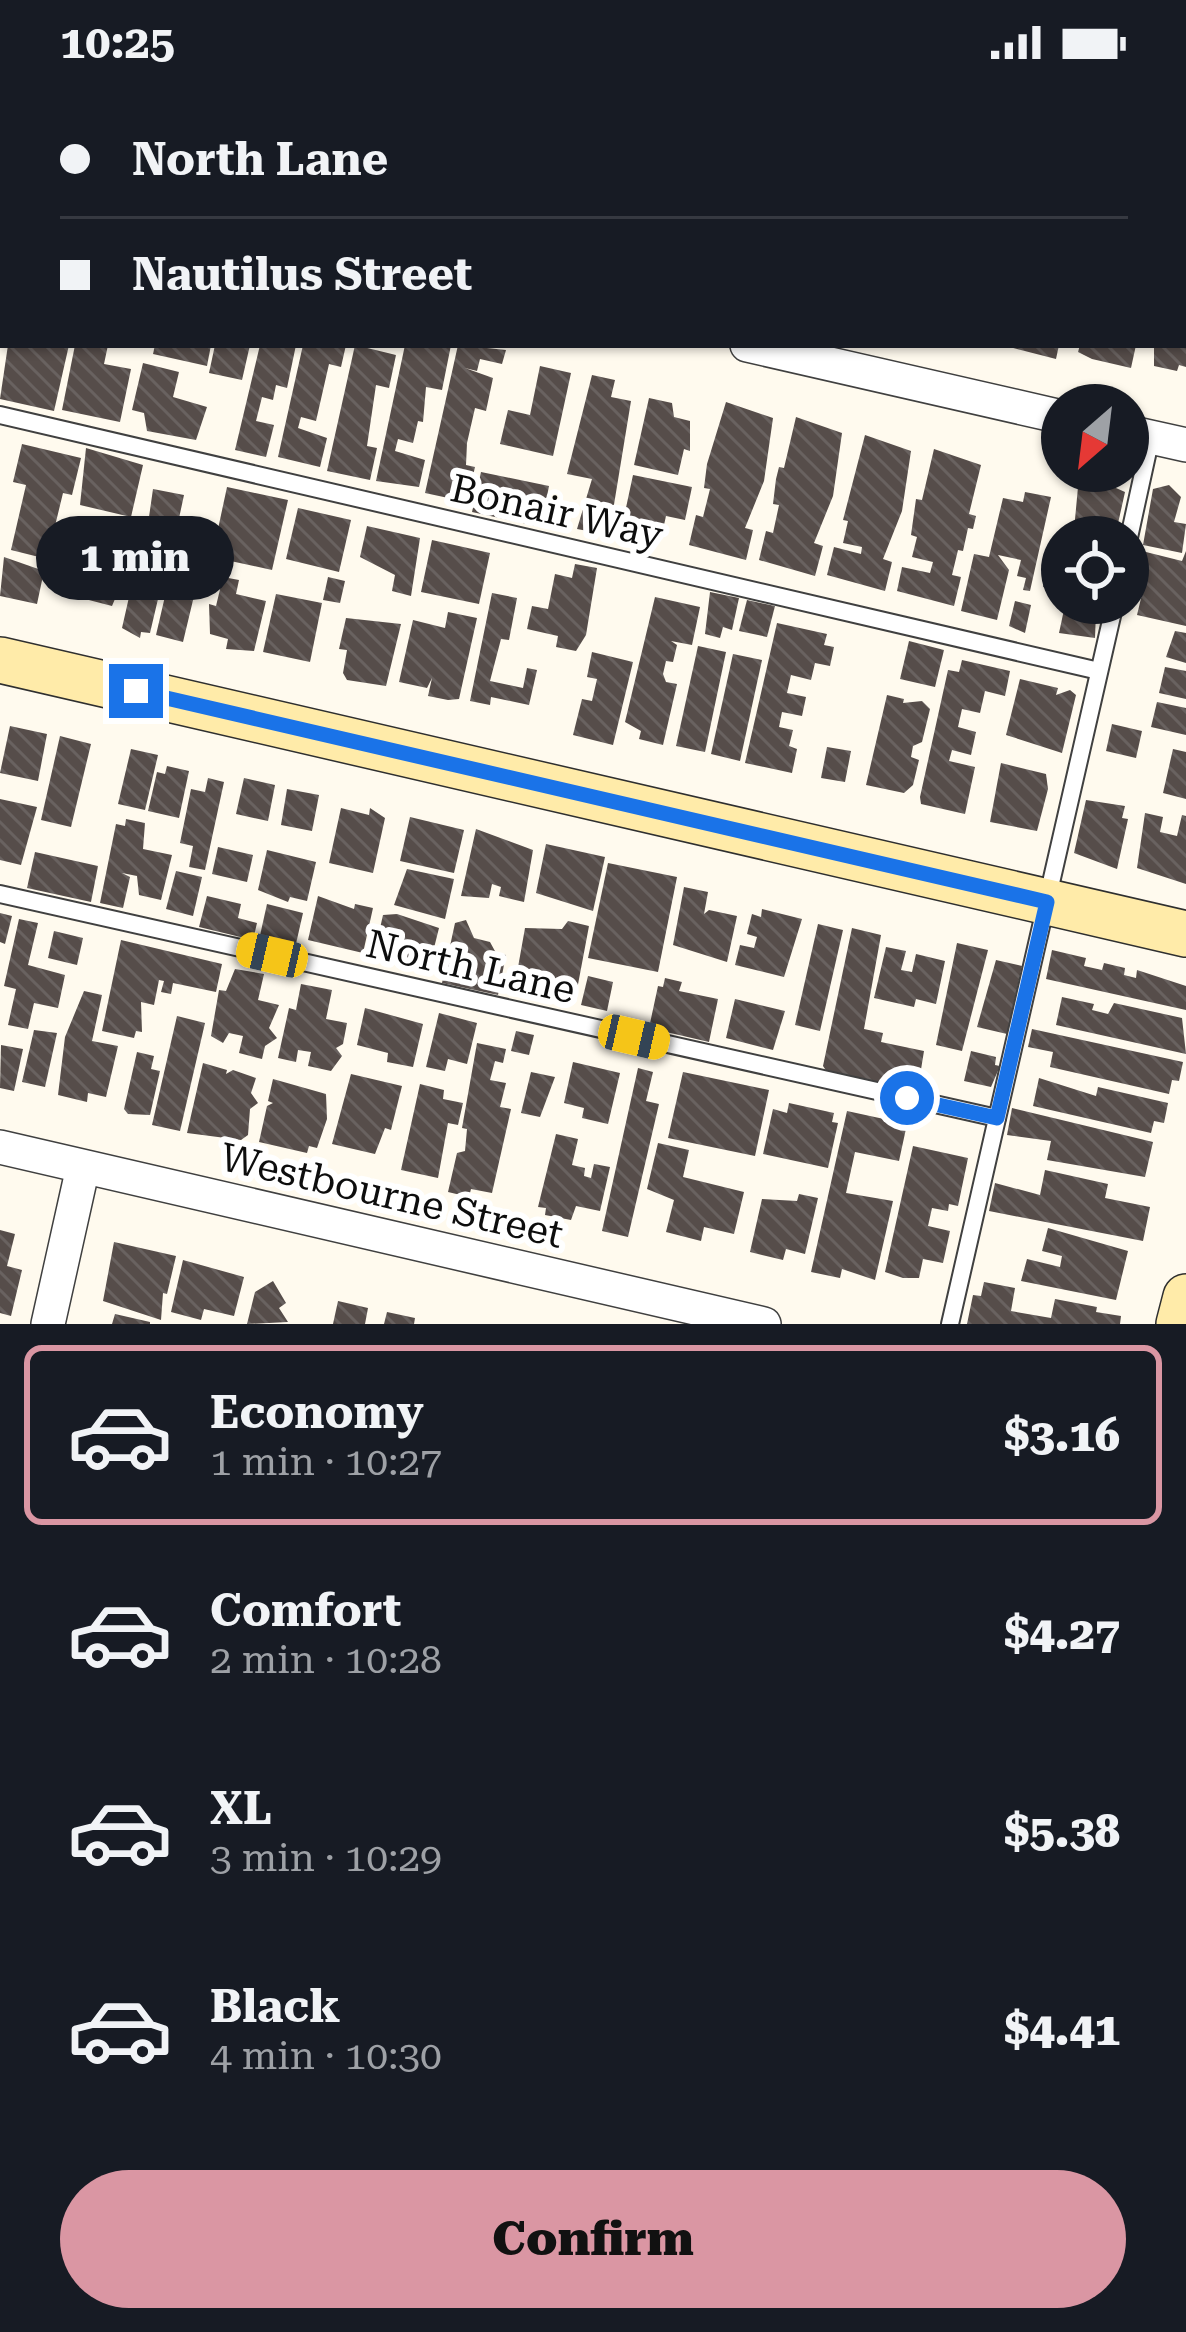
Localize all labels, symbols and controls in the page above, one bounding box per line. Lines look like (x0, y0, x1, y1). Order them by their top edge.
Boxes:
text: 10:25 (60, 16, 175, 69)
text: North Lane (132, 133, 388, 186)
text: Nautilus Street (132, 248, 472, 301)
north arrow (1041, 384, 1149, 492)
map controls (1041, 384, 1149, 624)
street label: Bonair Way (446, 465, 667, 559)
button: locate (1041, 516, 1149, 624)
callout: 1 min (37, 517, 235, 601)
text: 1 min (80, 535, 190, 581)
route end (109, 664, 163, 718)
street label: North Lane (362, 921, 580, 1013)
car (233, 929, 311, 981)
car (595, 1011, 673, 1063)
route start (880, 1071, 934, 1125)
street label: Westbourne Street (216, 1134, 568, 1258)
icon: car (66, 1381, 174, 1489)
text: Economy (210, 1386, 424, 1439)
text: $3.16 (1004, 1409, 1120, 1462)
text: 1 min · 10:27 (210, 1439, 442, 1485)
icon: car (66, 1579, 174, 1687)
text: Comfort (210, 1584, 401, 1637)
text: $4.27 (1004, 1607, 1120, 1660)
text: 2 min · 10:28 (210, 1637, 442, 1683)
icon: car (66, 1777, 174, 1885)
text: XL (210, 1782, 272, 1835)
text: $5.38 (1004, 1805, 1120, 1858)
text: 3 min · 10:29 (210, 1835, 442, 1881)
icon: car (66, 1975, 174, 2083)
text: Black (210, 1980, 340, 2033)
text: $4.41 (1004, 2003, 1120, 2056)
text: 4 min · 10:30 (210, 2033, 442, 2079)
button: Confirm (60, 2170, 1126, 2308)

